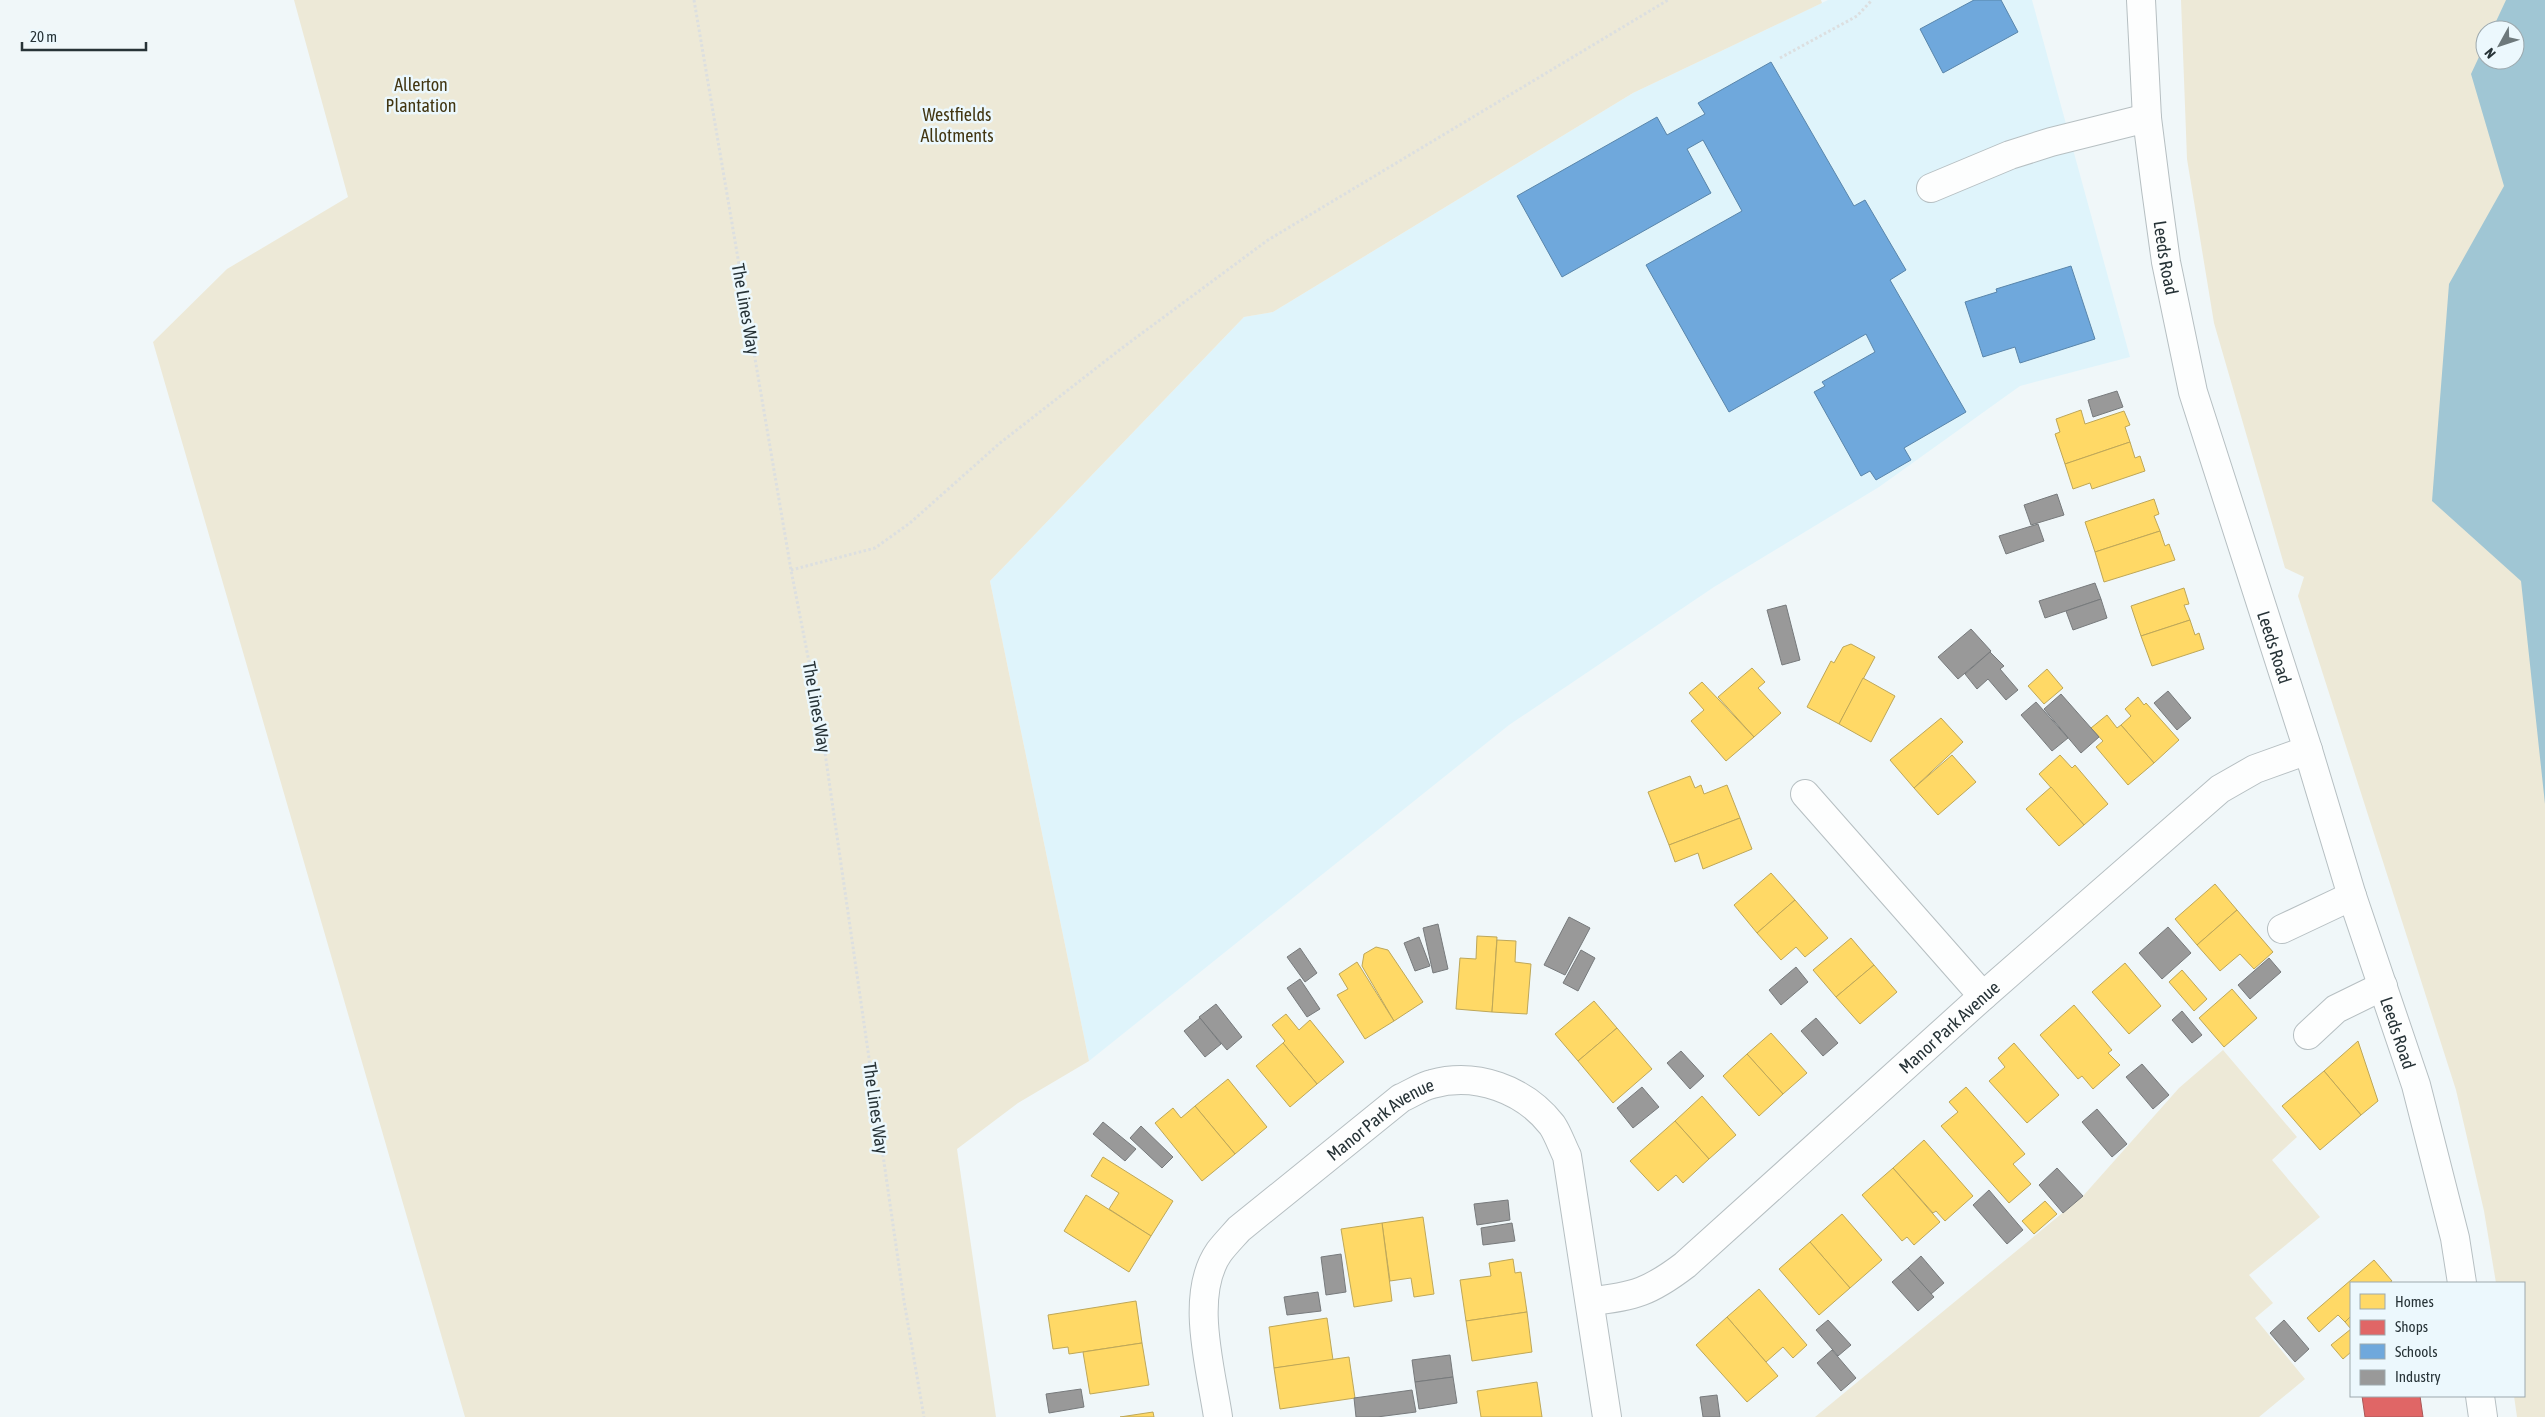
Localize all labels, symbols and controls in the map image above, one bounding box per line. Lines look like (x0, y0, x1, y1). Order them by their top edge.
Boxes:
scale bar (22, 20, 146, 52)
north arrow (2475, 20, 2525, 70)
text: 20 m (30, 28, 57, 45)
text: N (2481, 45, 2499, 62)
park label: Allerton Plantation (386, 74, 456, 116)
park label: Westfields Allotments (920, 104, 994, 146)
street label: Leeds Road (2150, 219, 2183, 297)
street label: The Lines Way (728, 262, 764, 356)
street label: Leeds Road (2253, 608, 2296, 686)
street label: The Lines Way (799, 660, 835, 754)
street label: Manor Park Avenue (1894, 976, 2003, 1077)
street label: Leeds Road (2376, 994, 2420, 1072)
street label: The Lines Way (859, 1061, 893, 1155)
street label: Manor Park Avenue (1322, 1073, 1436, 1164)
legend (2350, 1282, 2525, 1397)
text: Homes (2395, 1293, 2434, 1310)
text: Shops (2395, 1318, 2428, 1335)
text: Schools (2395, 1343, 2438, 1360)
text: Industry (2395, 1368, 2441, 1385)

